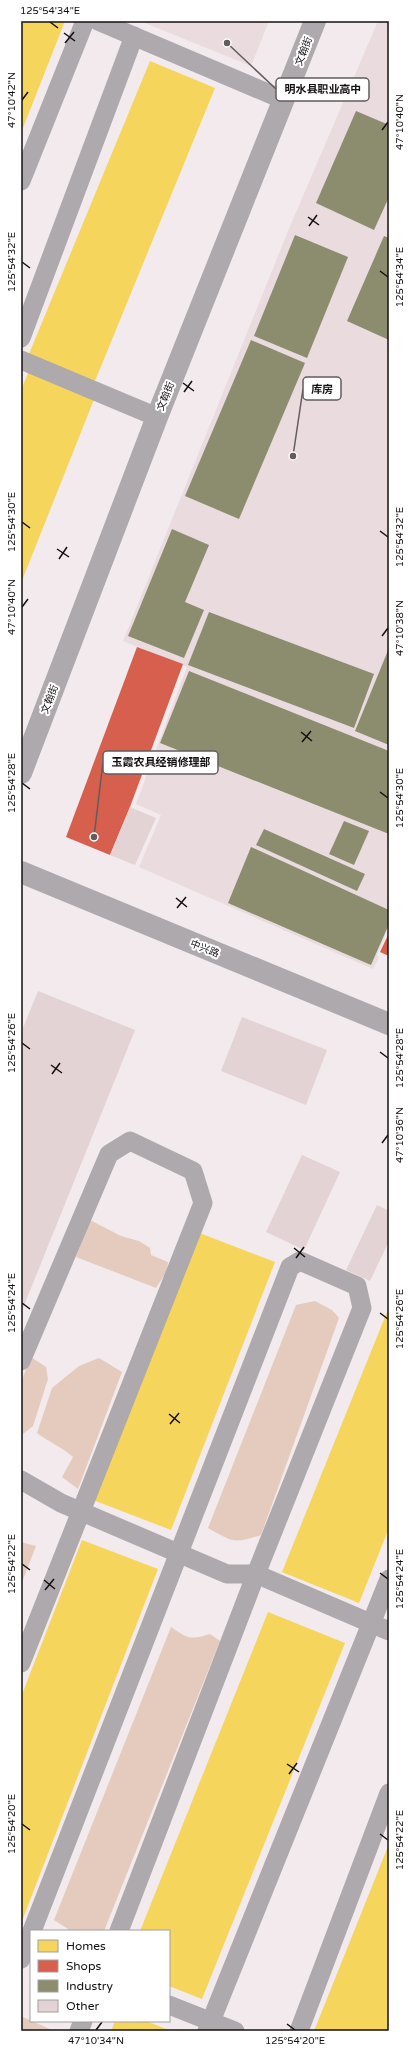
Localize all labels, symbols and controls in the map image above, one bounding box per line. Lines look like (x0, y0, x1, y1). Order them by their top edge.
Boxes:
text: 125°54'34"E (20, 5, 80, 17)
street label: 文翰街 (293, 35, 315, 68)
text: 47°10'42"N (6, 72, 18, 128)
callout: 明水县职业高中 (276, 78, 369, 101)
text: 明水县职业高中 (285, 83, 362, 96)
text: 47°10'40"N (394, 94, 406, 150)
text: 125°54'32"E (6, 232, 18, 292)
text: 125°54'34"E (394, 247, 406, 307)
callout: 库房 (303, 377, 341, 400)
street label: 文翰街 (155, 380, 177, 413)
text: 库房 (311, 383, 333, 396)
text: 125°54'30"E (6, 492, 18, 552)
text: 125°54'32"E (394, 507, 406, 567)
text: 47°10'40"N (6, 579, 18, 635)
text: 47°10'38"N (394, 600, 406, 656)
street label: 文翰街 (39, 683, 61, 716)
callout: 玉霞农具经销修理部 (103, 751, 218, 774)
text: 125°54'28"E (6, 753, 18, 813)
text: 玉霞农具经销修理部 (112, 756, 211, 769)
text: 125°54'30"E (394, 768, 406, 828)
street label: 中兴路 (188, 938, 221, 960)
text: 125°54'26"E (6, 1013, 18, 1073)
text: 125°54'28"E (394, 1028, 406, 1088)
text: 47°10'36"N (394, 1107, 406, 1163)
text: 125°54'24"E (6, 1273, 18, 1333)
text: 125°54'26"E (394, 1289, 406, 1349)
text: 125°54'22"E (6, 1534, 18, 1594)
text: 125°54'24"E (394, 1549, 406, 1609)
text: 125°54'20"E (6, 1794, 18, 1854)
text: 125°54'22"E (394, 1810, 406, 1870)
legend (30, 1930, 170, 2022)
text: Homes (66, 1939, 106, 1953)
text: Shops (66, 1959, 101, 1973)
text: Industry (66, 1979, 113, 1993)
text: Other (66, 1999, 99, 2013)
text: 47°10'34"N (68, 2035, 124, 2047)
text: 125°54'20"E (265, 2035, 325, 2047)

